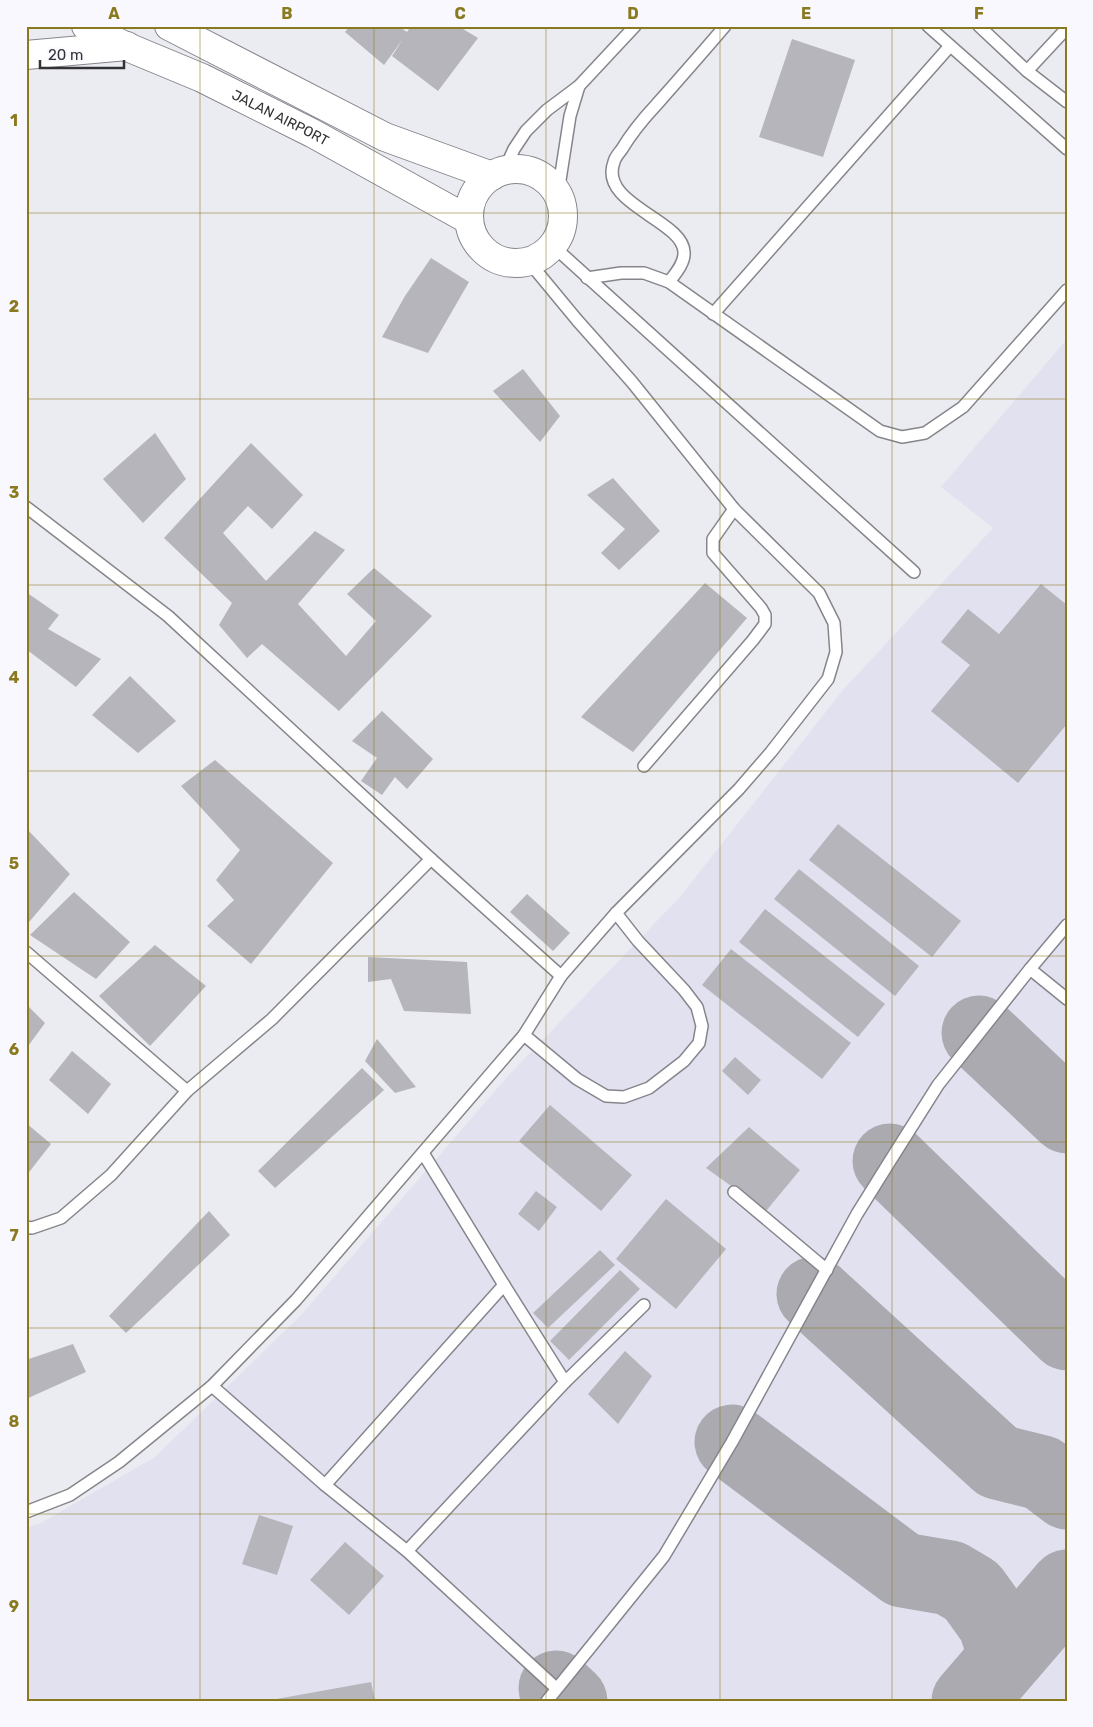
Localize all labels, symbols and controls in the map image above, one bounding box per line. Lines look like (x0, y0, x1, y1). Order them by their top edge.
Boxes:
text: A (108, 4, 120, 23)
text: B (281, 4, 293, 23)
text: C (454, 4, 466, 23)
text: D (627, 4, 639, 23)
text: E (801, 4, 811, 23)
text: F (974, 4, 984, 23)
scale bar (40, 38, 124, 70)
text: 20 m (48, 46, 83, 64)
street label: JALAN AIRPORT (229, 86, 332, 150)
text: 1 (10, 111, 18, 130)
text: 2 (9, 297, 19, 316)
text: 3 (9, 483, 19, 502)
text: 4 (9, 668, 20, 687)
text: 5 (9, 854, 19, 873)
text: 6 (9, 1040, 19, 1059)
text: 7 (9, 1226, 19, 1245)
text: 8 (9, 1412, 20, 1431)
text: 9 (9, 1597, 19, 1616)

